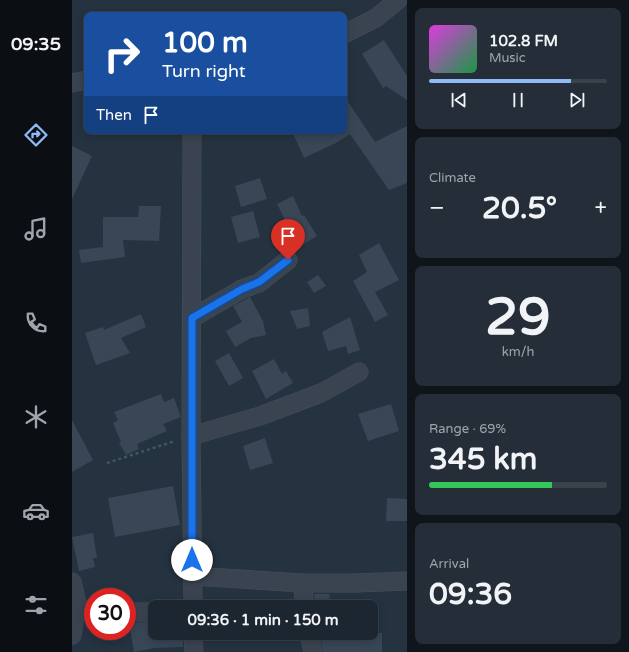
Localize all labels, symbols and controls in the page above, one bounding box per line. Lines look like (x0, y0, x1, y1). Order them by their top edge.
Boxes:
text: 100 m (162, 26, 248, 60)
icon: right (96, 28, 148, 80)
text: 102.8 FM (489, 32, 558, 50)
text: 09:35 (11, 33, 61, 55)
text: Music (489, 50, 526, 66)
text: Turn right (162, 60, 246, 82)
icon: previous (448, 89, 470, 111)
icon: pause (507, 89, 529, 111)
icon: next (566, 89, 588, 111)
icon: arrive (140, 104, 162, 126)
text: Then (96, 106, 132, 124)
icon: directions (22, 121, 50, 149)
text: Climate (429, 170, 476, 186)
text: 20.5° (482, 190, 557, 227)
text: − (429, 195, 445, 221)
text: + (595, 195, 607, 221)
icon: music (22, 215, 50, 243)
pin (271, 219, 305, 260)
icon: arrive (277, 225, 299, 247)
text: 29 (485, 286, 551, 349)
icon: phone (22, 309, 50, 337)
text: km/h (502, 344, 534, 360)
icon: climate (22, 403, 50, 431)
text: Range · 69% (429, 421, 506, 437)
text: 345 km (429, 441, 537, 478)
icon: car (22, 497, 50, 525)
position arrow (171, 539, 213, 581)
text: Arrival (429, 556, 469, 572)
text: 09:36 (429, 576, 512, 613)
speed limit sign: 30 (84, 588, 136, 640)
icon: filters (22, 591, 50, 619)
text: 09:36 · 1 min · 150 m (188, 611, 338, 629)

